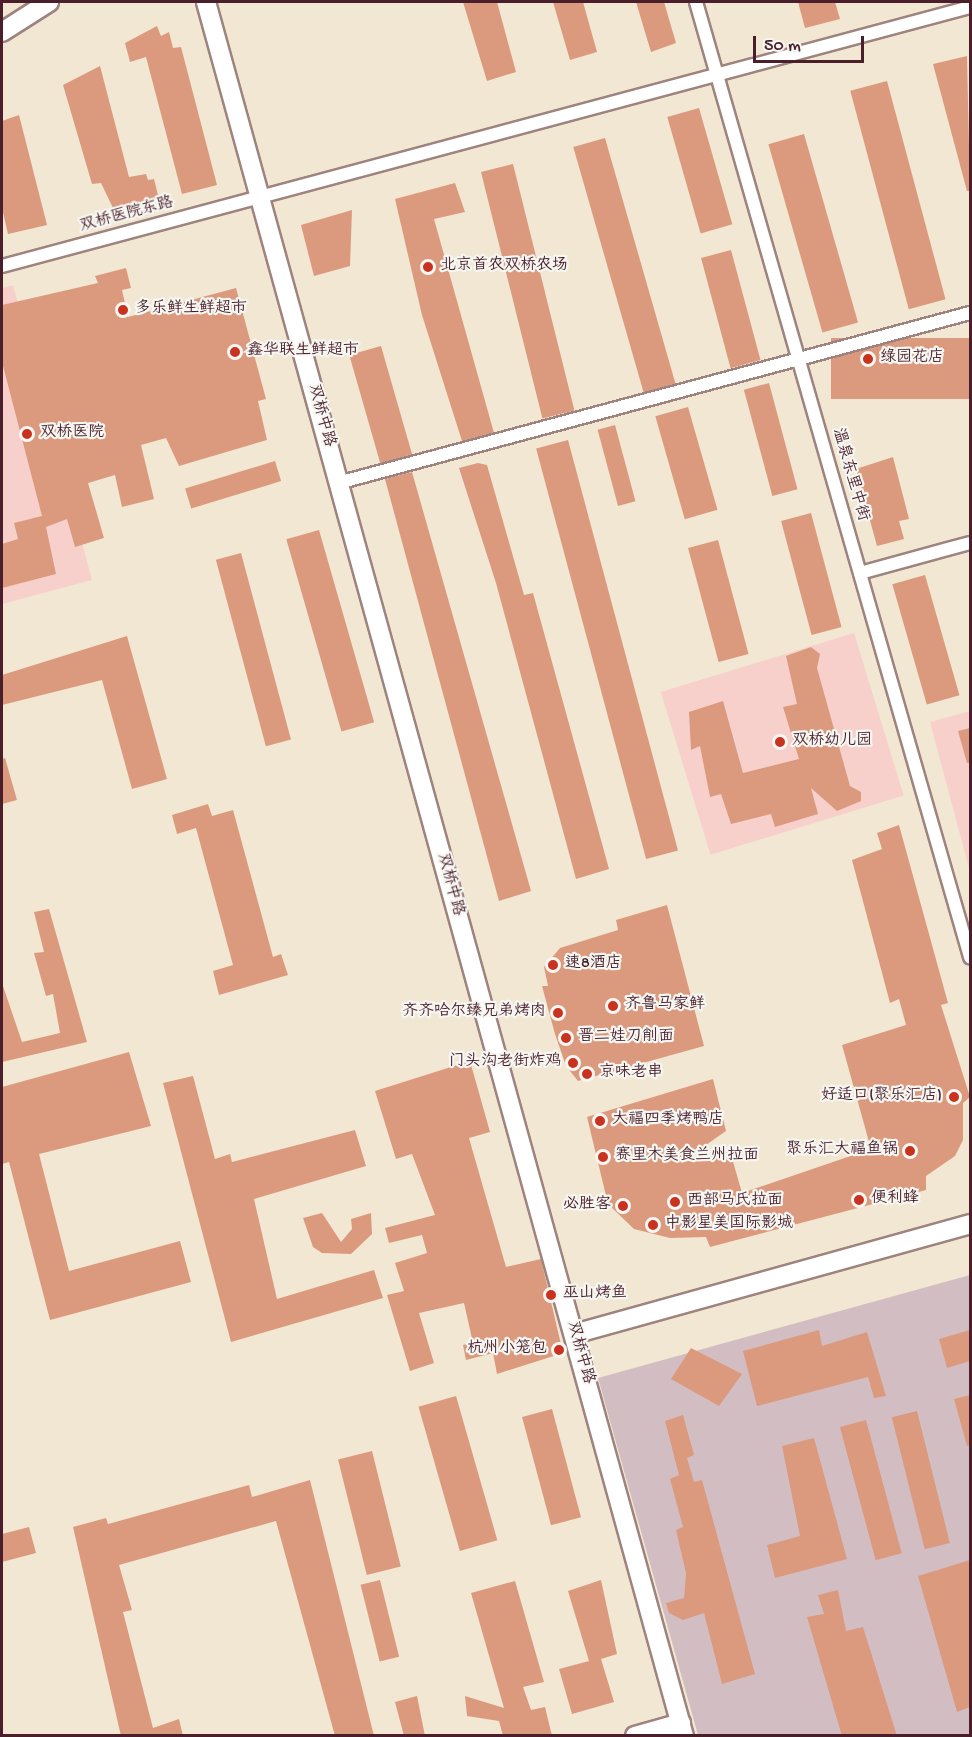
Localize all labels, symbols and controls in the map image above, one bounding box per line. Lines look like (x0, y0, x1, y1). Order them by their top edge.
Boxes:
scale bar (756, 24, 867, 62)
text: 50 m (764, 36, 801, 57)
street label: 双桥医院东路 (78, 194, 176, 238)
place label: 北京首农双桥农场 (440, 257, 568, 277)
marker: 北京首农双桥农场 (421, 260, 435, 274)
place label: 多乐鲜生鲜超市 (135, 300, 247, 320)
marker: 多乐鲜生鲜超市 (116, 303, 130, 317)
place label: 鑫华联生鲜超市 (247, 342, 359, 362)
marker: 鑫华联生鲜超市 (228, 345, 242, 359)
place label: 绿园花店 (880, 349, 944, 369)
marker: 绿园花店 (861, 352, 875, 366)
street label: 双桥中路 (302, 383, 338, 449)
place label: 双桥医院 (40, 424, 104, 444)
marker: 双桥医院 (18, 425, 36, 443)
street label: 温泉东里中街 (827, 426, 871, 524)
place label: 双桥幼儿园 (792, 732, 872, 752)
marker: 双桥幼儿园 (773, 735, 787, 749)
street label: 双桥中路 (431, 852, 467, 918)
place label: 速8酒店 (565, 955, 622, 975)
marker: 速8酒店 (546, 958, 560, 972)
place label: 齐鲁马家鲜 (625, 996, 705, 1016)
marker: 齐鲁马家鲜 (606, 999, 620, 1013)
place label: 齐齐哈尔臻兄弟烤肉 (402, 1003, 546, 1023)
marker: 齐齐哈尔臻兄弟烤肉 (551, 1006, 565, 1020)
place label: 晋二娃刀削面 (578, 1028, 674, 1048)
marker: 晋二娃刀削面 (559, 1031, 573, 1045)
place label: 门头沟老街炸鸡 (449, 1053, 561, 1073)
marker: 门头沟老街炸鸡 (566, 1056, 580, 1070)
place label: 京味老串 (599, 1064, 663, 1084)
marker: 京味老串 (580, 1067, 594, 1081)
place label: 好适口(聚乐汇店) (821, 1087, 942, 1107)
marker: 好适口(聚乐汇店) (947, 1090, 961, 1104)
place label: 大福四季烤鸭店 (612, 1111, 724, 1131)
marker: 大福四季烤鸭店 (593, 1114, 607, 1128)
place label: 聚乐汇大福鱼锅 (786, 1141, 898, 1161)
marker: 聚乐汇大福鱼锅 (903, 1144, 917, 1158)
place label: 赛里木美食兰州拉面 (615, 1147, 759, 1167)
marker: 赛里木美食兰州拉面 (596, 1150, 610, 1164)
place label: 便利蜂 (871, 1190, 919, 1210)
place label: 西部马氏拉面 (687, 1192, 783, 1212)
marker: 便利蜂 (852, 1193, 866, 1207)
marker: 西部马氏拉面 (668, 1195, 682, 1209)
place label: 必胜客 (563, 1196, 611, 1216)
marker: 必胜客 (616, 1199, 630, 1213)
place label: 中影星美国际影城 (665, 1215, 793, 1235)
marker: 中影星美国际影城 (646, 1218, 660, 1232)
place label: 巫山烤鱼 (563, 1285, 627, 1305)
marker: 巫山烤鱼 (544, 1288, 558, 1302)
street label: 双桥中路 (561, 1320, 597, 1386)
place label: 杭州小笼包 (467, 1340, 547, 1360)
marker: 杭州小笼包 (552, 1343, 566, 1357)

